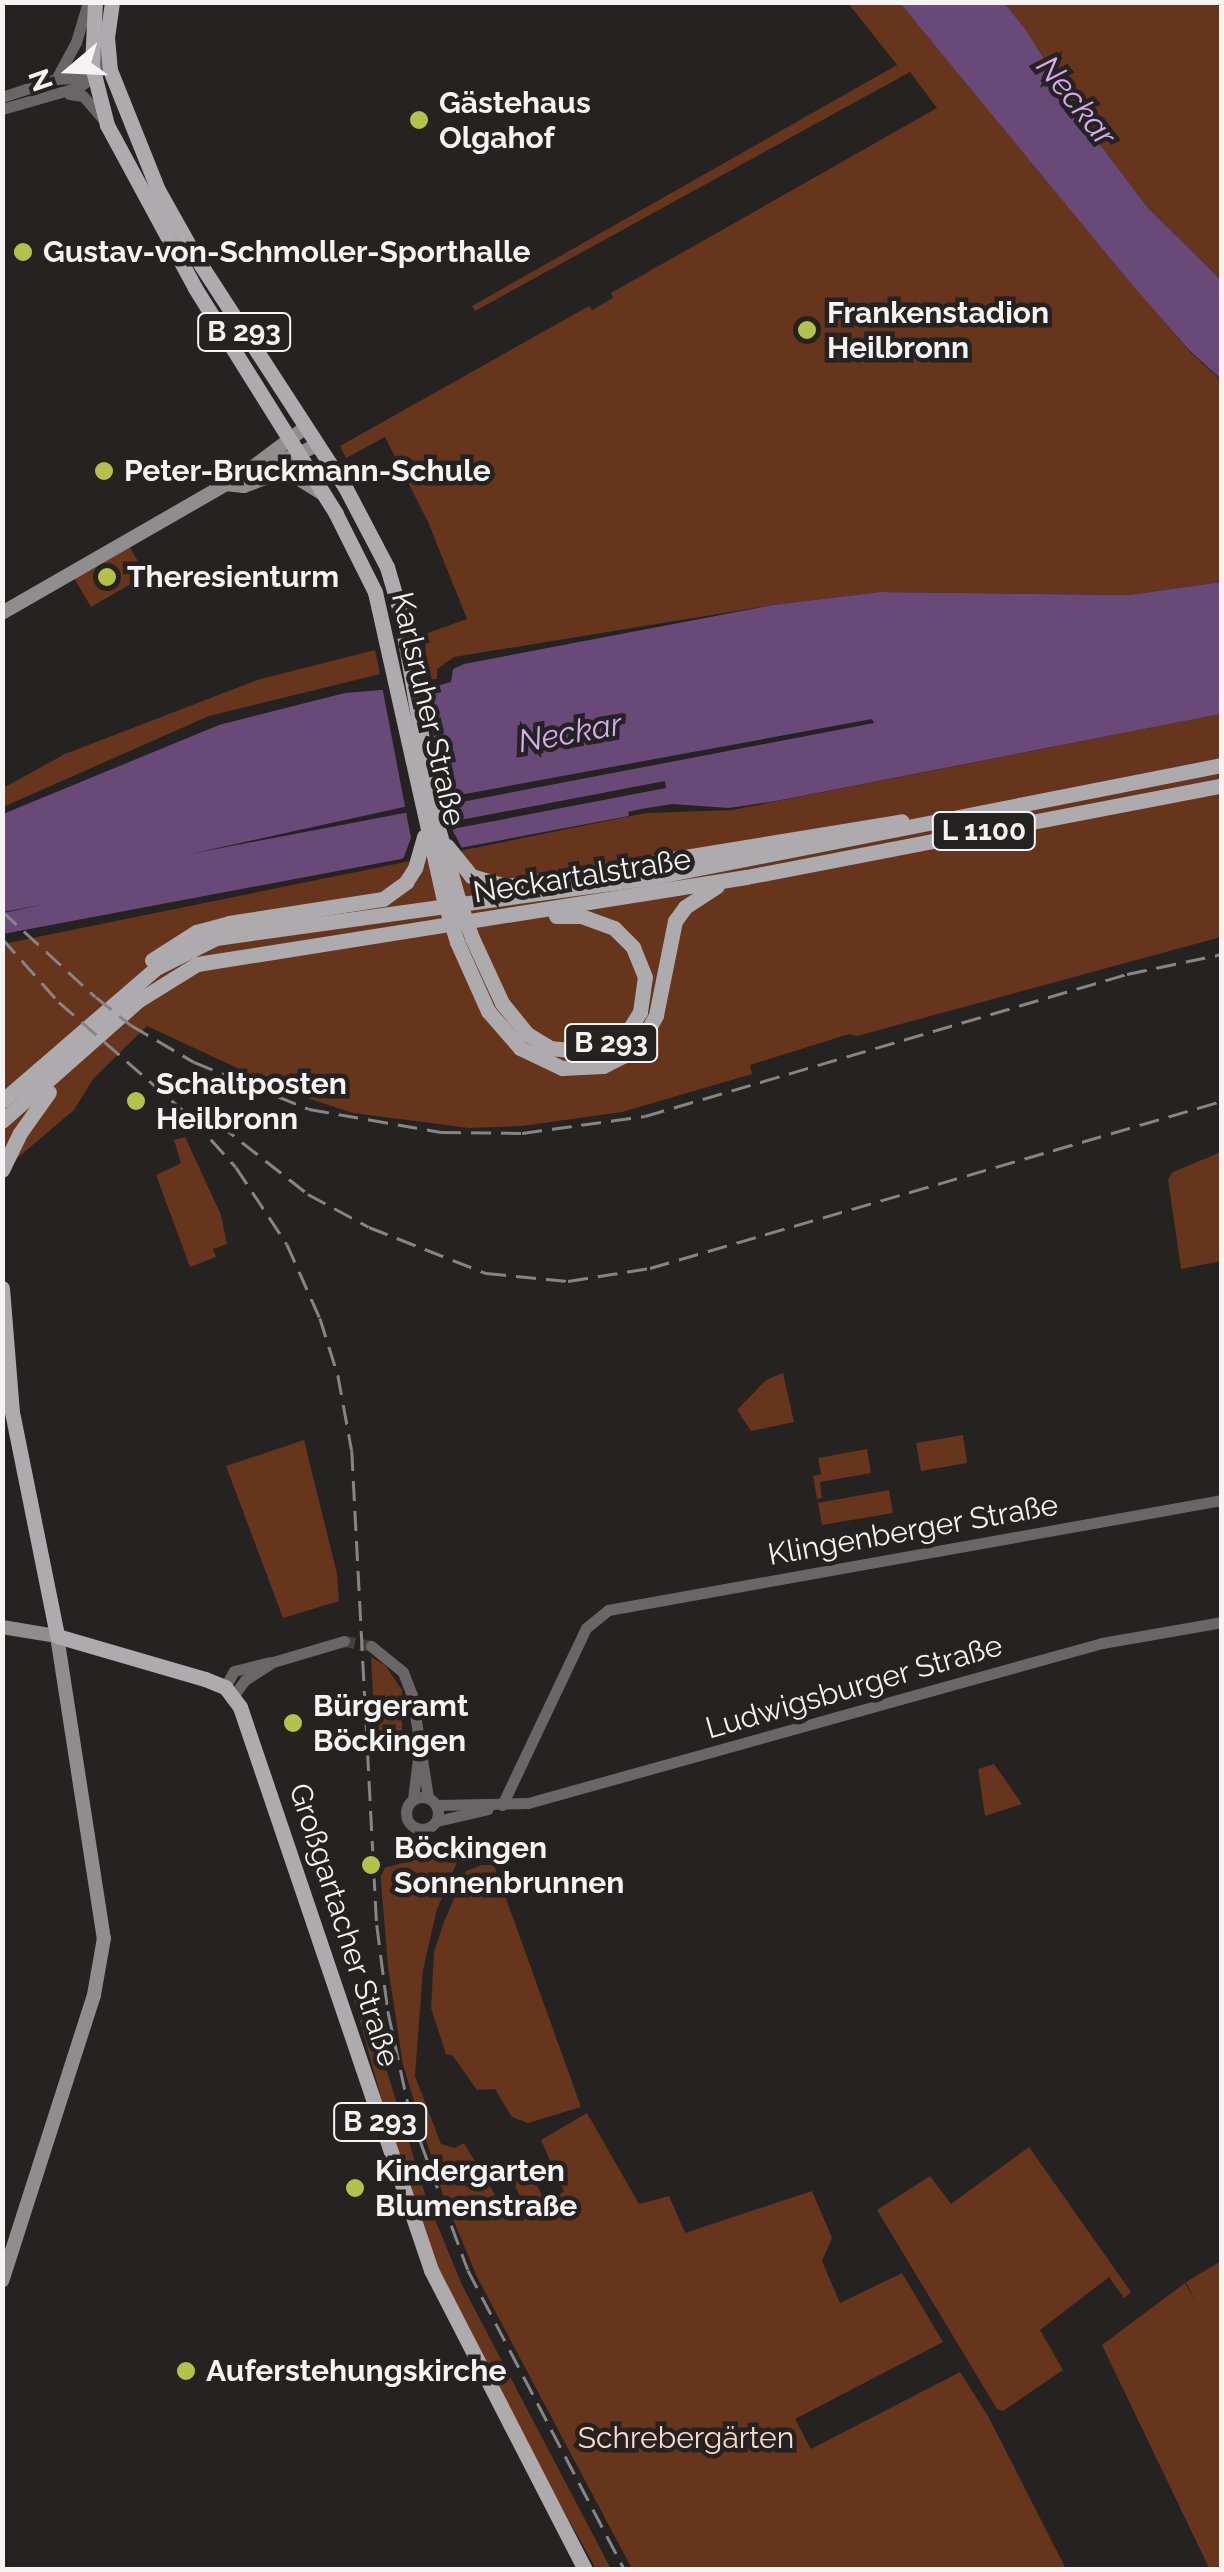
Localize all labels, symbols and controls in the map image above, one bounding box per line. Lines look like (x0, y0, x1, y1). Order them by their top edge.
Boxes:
north arrow (20, 20, 120, 120)
water label: Neckar (1028, 48, 1124, 154)
text: N (22, 64, 60, 95)
place label: Gästehaus Olgahof (439, 85, 591, 156)
marker: Gästehaus Olgahof (408, 109, 430, 131)
place label: Gustav-von-Schmoller-Sporthalle (43, 234, 531, 270)
marker: Gustav-von-Schmoller-Sporthalle (12, 241, 34, 263)
place label: Frankenstadion Heilbronn (827, 295, 1049, 366)
road number: B 293 (196, 309, 292, 355)
marker: Frankenstadion Heilbronn (796, 319, 818, 341)
place label: Peter-Bruckmann-Schule (124, 453, 491, 489)
marker: Peter-Bruckmann-Schule (93, 460, 115, 482)
place label: Theresienturm (127, 559, 339, 595)
marker: Theresienturm (96, 566, 118, 588)
street label: Karlsruher Straße (384, 588, 472, 830)
water label: Neckar (515, 705, 625, 761)
road number: L 1100 (929, 808, 1039, 854)
street label: Neckartalstraße (471, 841, 693, 911)
road number: B 293 (564, 1020, 658, 1066)
place label: Schaltposten Heilbronn (156, 1066, 347, 1136)
marker: Schaltposten Heilbronn (125, 1090, 147, 1112)
street label: Klingenberger Straße (765, 1487, 1061, 1573)
street label: Ludwigsburger Straße (701, 1627, 1007, 1747)
place label: Bürgeramt Böckingen (313, 1688, 468, 1758)
marker: Bürgeramt Böckingen (282, 1712, 304, 1734)
street label: Großgartacher Straße (281, 1778, 407, 2072)
place label: Böckingen Sonnenbrunnen (394, 1830, 624, 1900)
marker: Böckingen Sonnenbrunnen (358, 1852, 384, 1878)
road number: B 293 (332, 2099, 428, 2145)
place label: Kindergarten Blumenstraße (375, 2153, 577, 2224)
marker: Kindergarten Blumenstraße (344, 2177, 366, 2199)
place label: Auferstehungskirche (206, 2353, 506, 2389)
marker: Auferstehungskirche (175, 2360, 197, 2382)
park label: Schrebergärten (578, 2420, 794, 2456)

